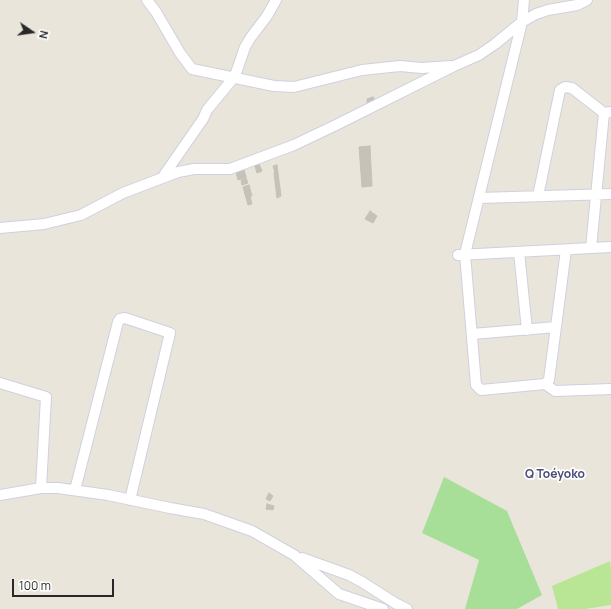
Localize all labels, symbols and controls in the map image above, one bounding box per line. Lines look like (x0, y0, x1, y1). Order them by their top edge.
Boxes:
north arrow (12, 12, 52, 52)
text: N (36, 29, 52, 40)
district label: Q Toéyoko (525, 468, 585, 482)
scale bar (14, 571, 116, 597)
text: 100 m (19, 577, 51, 594)

